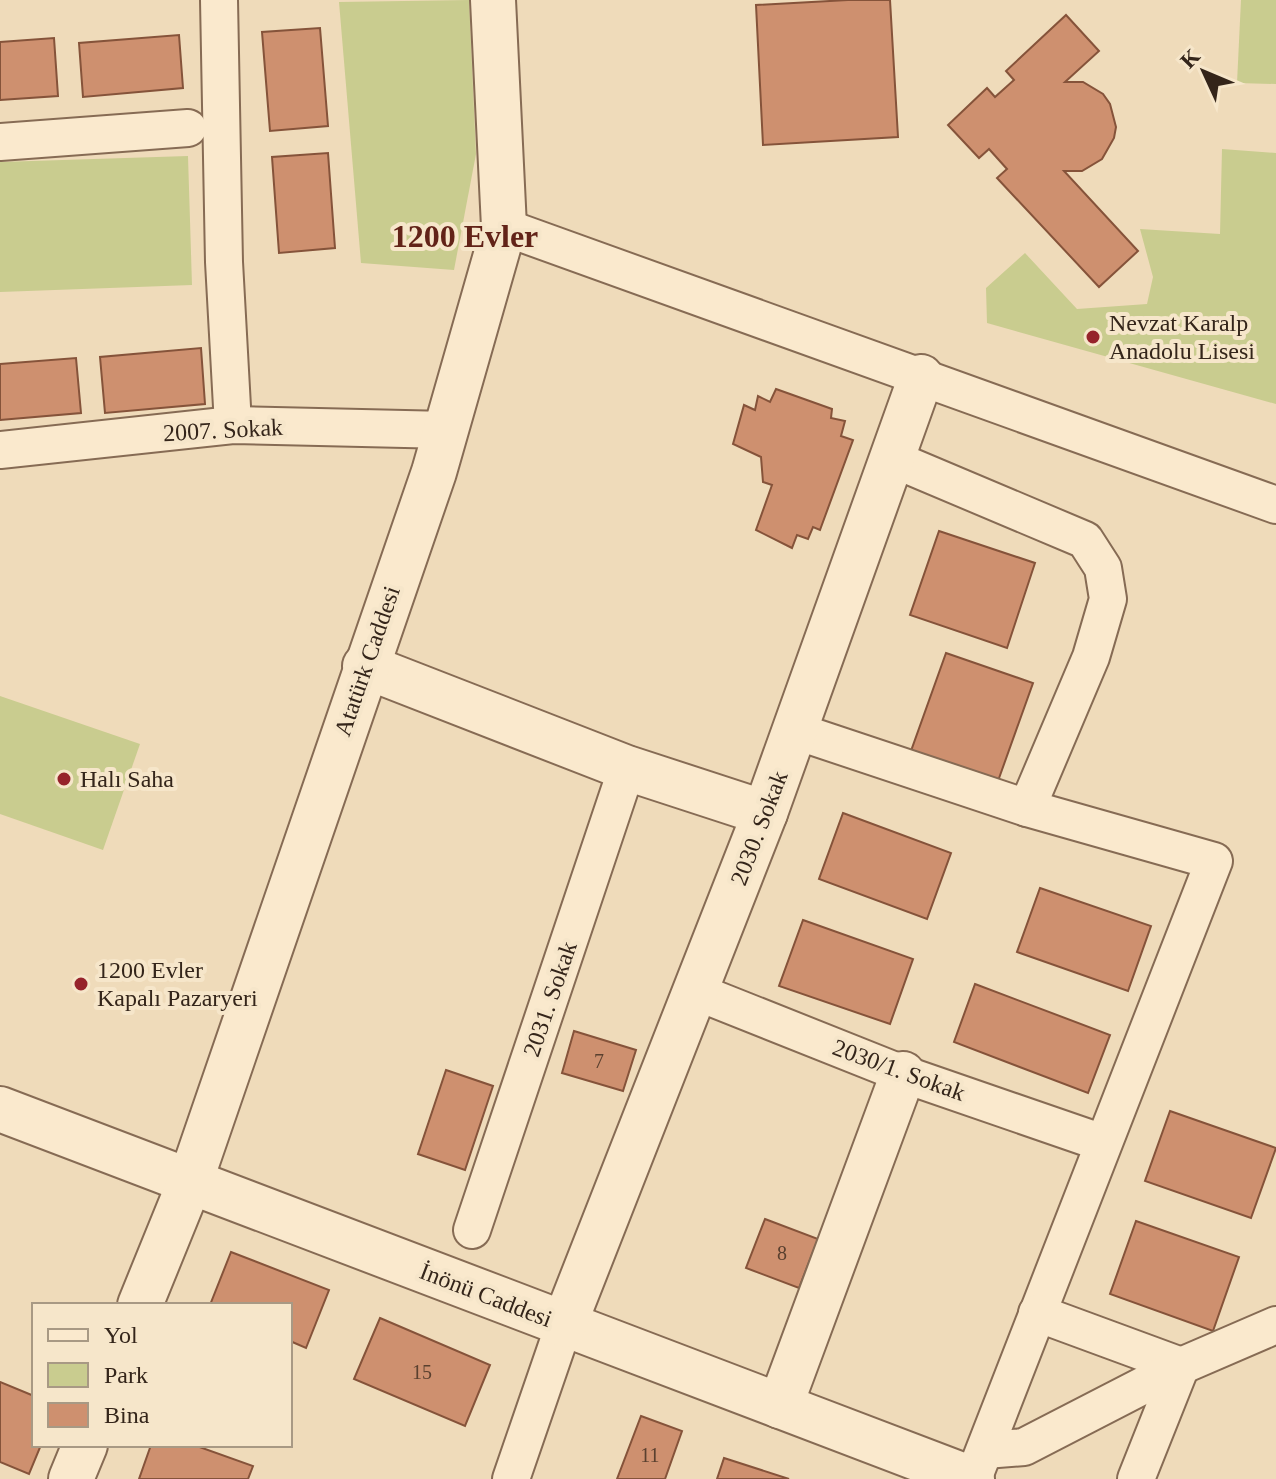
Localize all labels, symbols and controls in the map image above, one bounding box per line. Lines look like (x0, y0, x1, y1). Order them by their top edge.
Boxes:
north arrow (1164, 32, 1244, 112)
text: K (1175, 44, 1205, 73)
district label: 1200 Evler (392, 218, 538, 254)
place label: Nevzat Karalp Anadolu Lisesi (1109, 310, 1255, 364)
marker: Nevzat Karalp Anadolu Lisesi (1084, 328, 1102, 346)
street label: 2007. Sokak (162, 414, 284, 446)
street label: Atatürk Caddesi (329, 582, 405, 739)
place label: Halı Saha (80, 766, 174, 792)
street label: 2030. Sokak (725, 767, 793, 889)
marker: Halı Saha (55, 770, 73, 788)
street label: 2031. Sokak (518, 938, 582, 1060)
place label: 1200 Evler Kapalı Pazaryeri (97, 957, 258, 1011)
marker: 1200 Evler Kapalı Pazaryeri (72, 975, 90, 993)
street label: 2030/1. Sokak (829, 1034, 969, 1106)
house number: 7 (594, 1050, 604, 1072)
house number: 8 (777, 1242, 787, 1264)
street label: İnönü Caddesi (416, 1258, 556, 1332)
legend (32, 1303, 292, 1447)
text: Yol (104, 1322, 138, 1348)
house number: 15 (412, 1361, 432, 1383)
text: Park (104, 1362, 148, 1388)
text: Bina (104, 1402, 150, 1428)
house number: 11 (640, 1444, 660, 1466)

